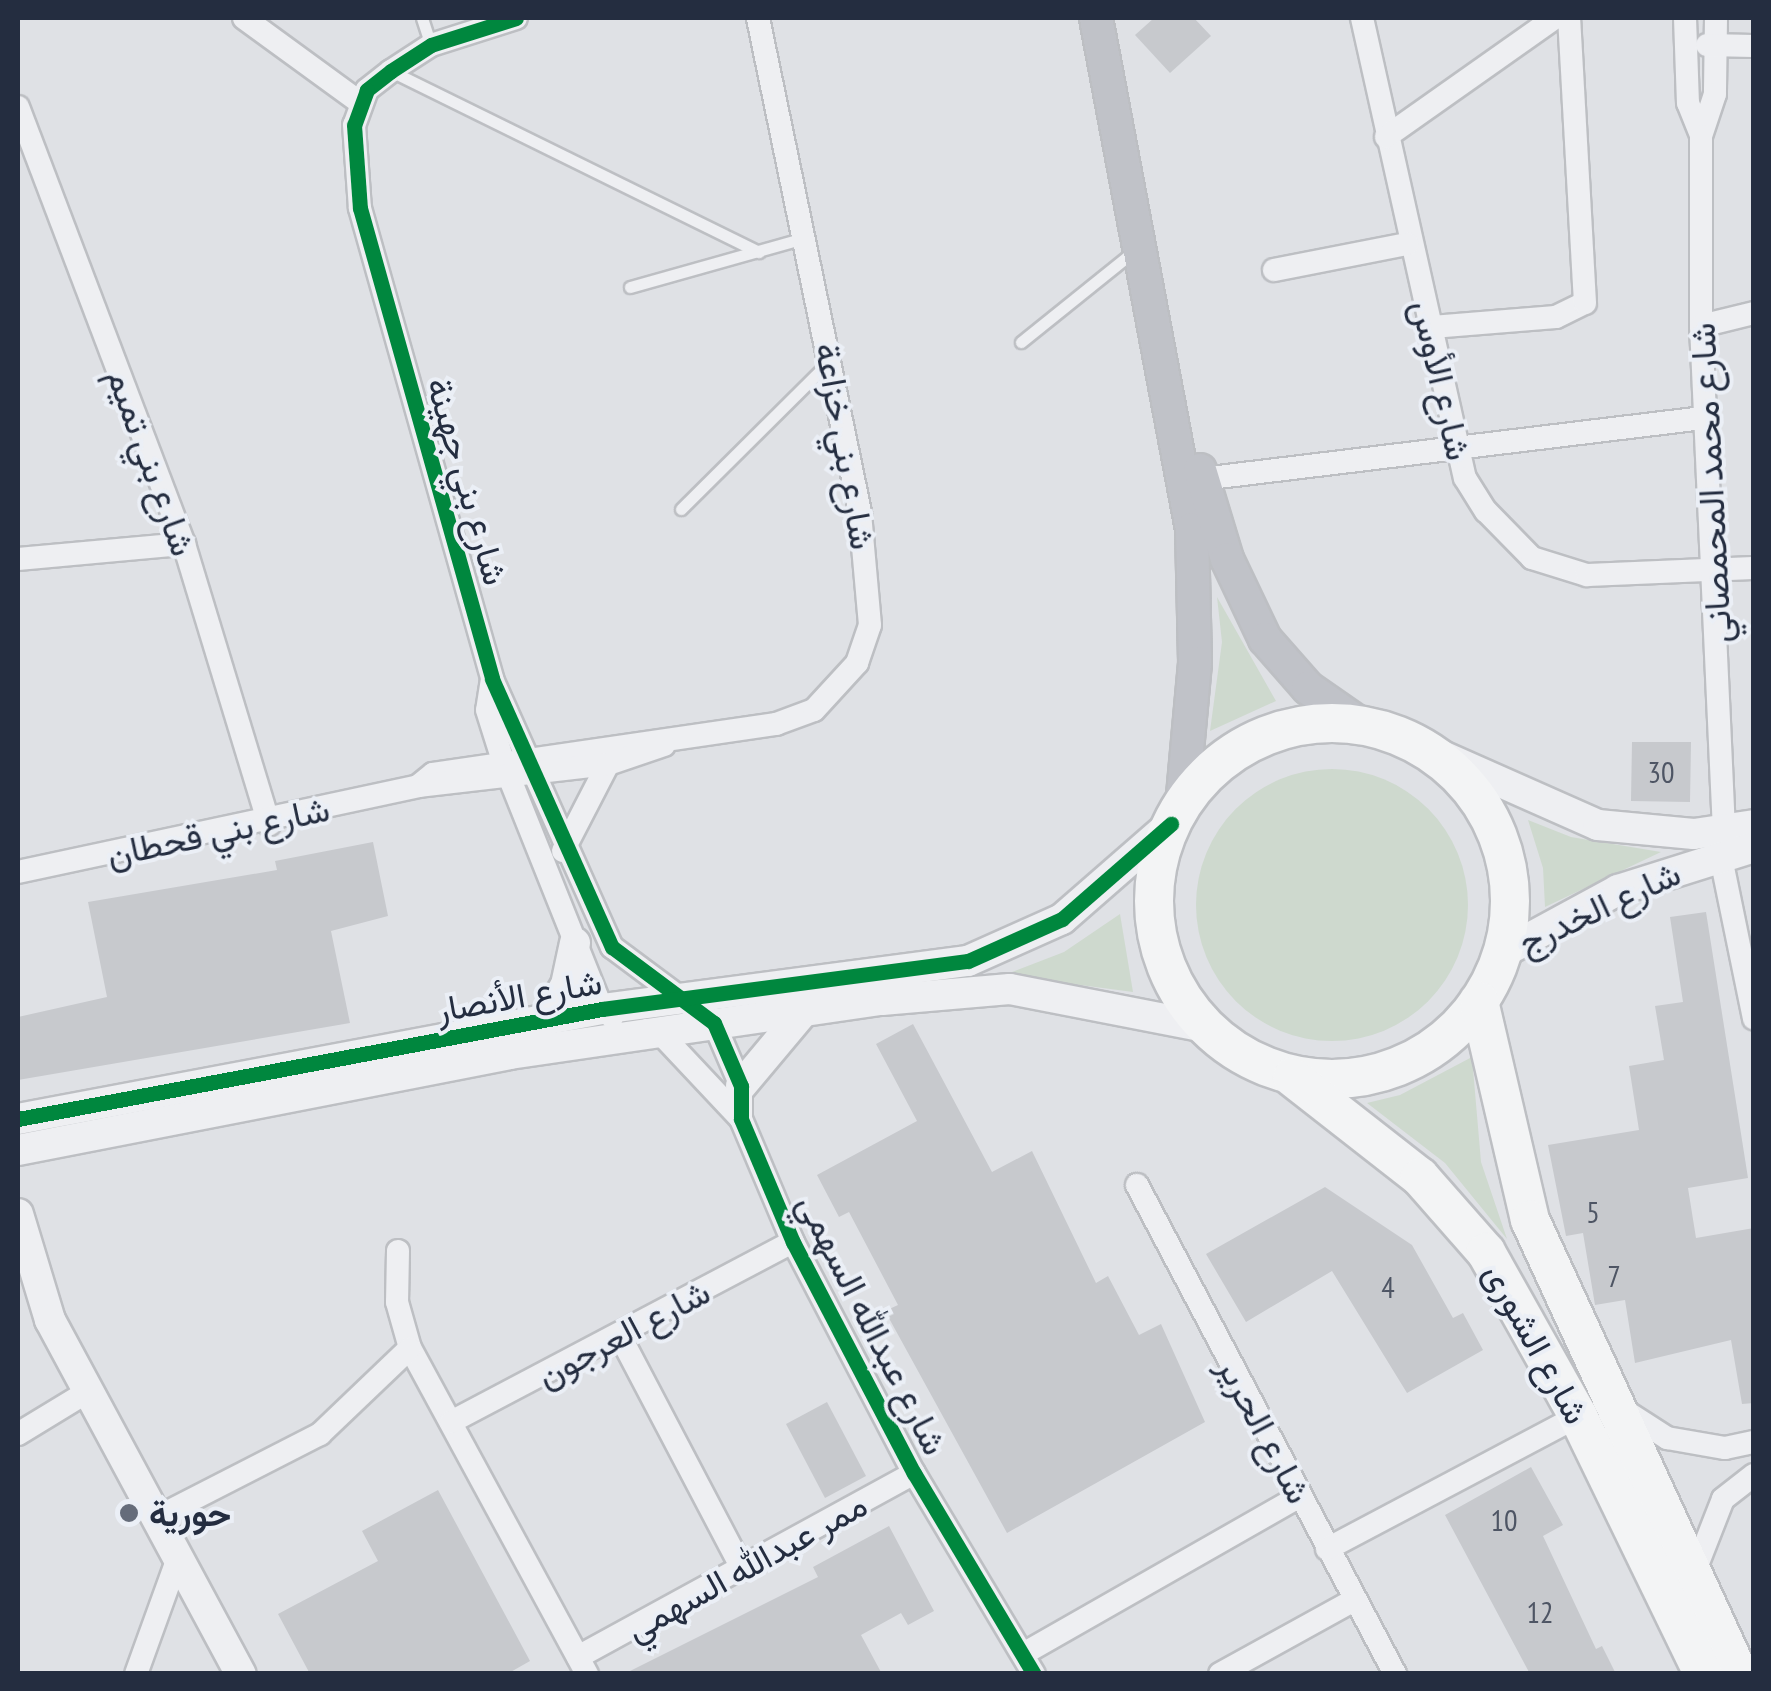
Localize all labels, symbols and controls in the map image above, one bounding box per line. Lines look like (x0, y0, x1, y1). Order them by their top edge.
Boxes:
street label: شارع الأوس (1403, 296, 1481, 464)
street label: شارع محمد المحمصاني (1681, 322, 1739, 644)
street label: شارع بني خزاعة (807, 339, 885, 553)
street label: شارع بني تميم (99, 363, 205, 561)
street label: شارع بني جهينة (418, 373, 518, 589)
house number: 30 (1648, 754, 1674, 790)
street label: شارع بني قحطان (103, 787, 333, 875)
street label: شارع الخدرج (1511, 851, 1687, 963)
street label: شارع الأنصار (433, 960, 605, 1030)
street label: شارع عبدالله السهمي (789, 1187, 957, 1461)
house number: 5 (1586, 1194, 1600, 1230)
street label: شارع الشورى (1476, 1255, 1598, 1431)
house number: 7 (1607, 1258, 1621, 1294)
house number: 4 (1381, 1269, 1395, 1305)
street label: شارع العرجون (529, 1270, 717, 1396)
street label: شارع الحرير (1209, 1350, 1321, 1510)
street label: ممر عبدالله السهمي (618, 1483, 874, 1649)
place label: حورية (149, 1492, 231, 1534)
marker: حورية (118, 1502, 140, 1524)
house number: 10 (1491, 1502, 1517, 1538)
house number: 12 (1527, 1594, 1553, 1630)

